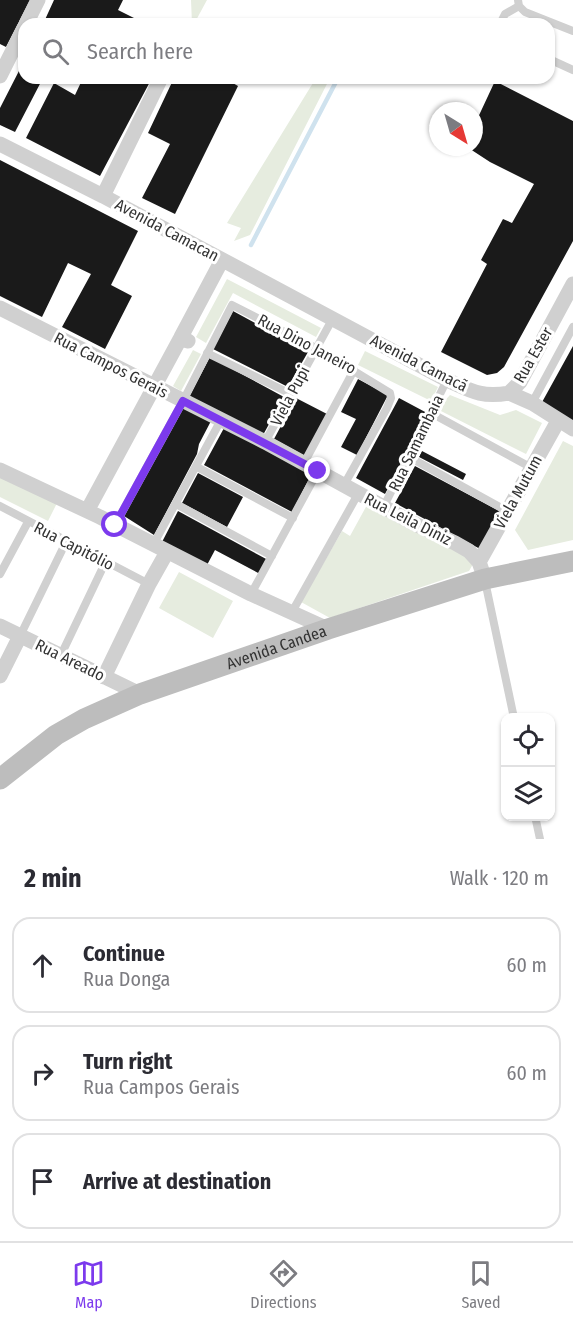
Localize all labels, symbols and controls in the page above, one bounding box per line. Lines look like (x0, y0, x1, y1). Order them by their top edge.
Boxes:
search box (18, 18, 555, 84)
icon: search (39, 35, 72, 68)
text: Search here (87, 38, 193, 65)
north arrow (429, 102, 483, 156)
street label: Avenida Camacan (112, 195, 222, 265)
street label: Rua Dino Janeiro (255, 310, 359, 378)
street label: Rua Ester (509, 323, 557, 386)
street label: Rua Campos Gerais (51, 328, 171, 402)
street label: Avenida Camacã (367, 330, 471, 396)
street label: Viela Pupi (266, 363, 314, 429)
street label: Rua Samambaia (384, 392, 448, 494)
street label: Viela Mutum (490, 452, 546, 532)
route end (304, 457, 330, 483)
street label: Rua Leila Diniz (361, 489, 455, 549)
route start (101, 511, 127, 537)
street label: Rua Capitólio (31, 518, 117, 574)
street label: Avenida Candea (224, 621, 329, 673)
street label: Rua Areado (32, 635, 108, 685)
map controls (501, 713, 555, 821)
button: locate (501, 713, 555, 767)
button: layers (501, 767, 555, 821)
text: 2 min (24, 863, 82, 894)
text: Walk · 120 m (450, 866, 549, 890)
text: Continue (83, 940, 165, 967)
icon: ahead (26, 949, 59, 982)
text: 60 m (507, 953, 547, 977)
text: Rua Donga (83, 967, 170, 991)
text: Turn right (83, 1048, 172, 1075)
icon: right (26, 1057, 59, 1090)
text: 60 m (507, 1061, 547, 1085)
text: Rua Campos Gerais (83, 1075, 239, 1099)
icon: arrive (26, 1165, 59, 1198)
text: Arrive at destination (83, 1168, 271, 1195)
tab: Map (72, 1257, 105, 1312)
tab: Directions (250, 1257, 317, 1312)
tab: Saved (461, 1257, 501, 1312)

